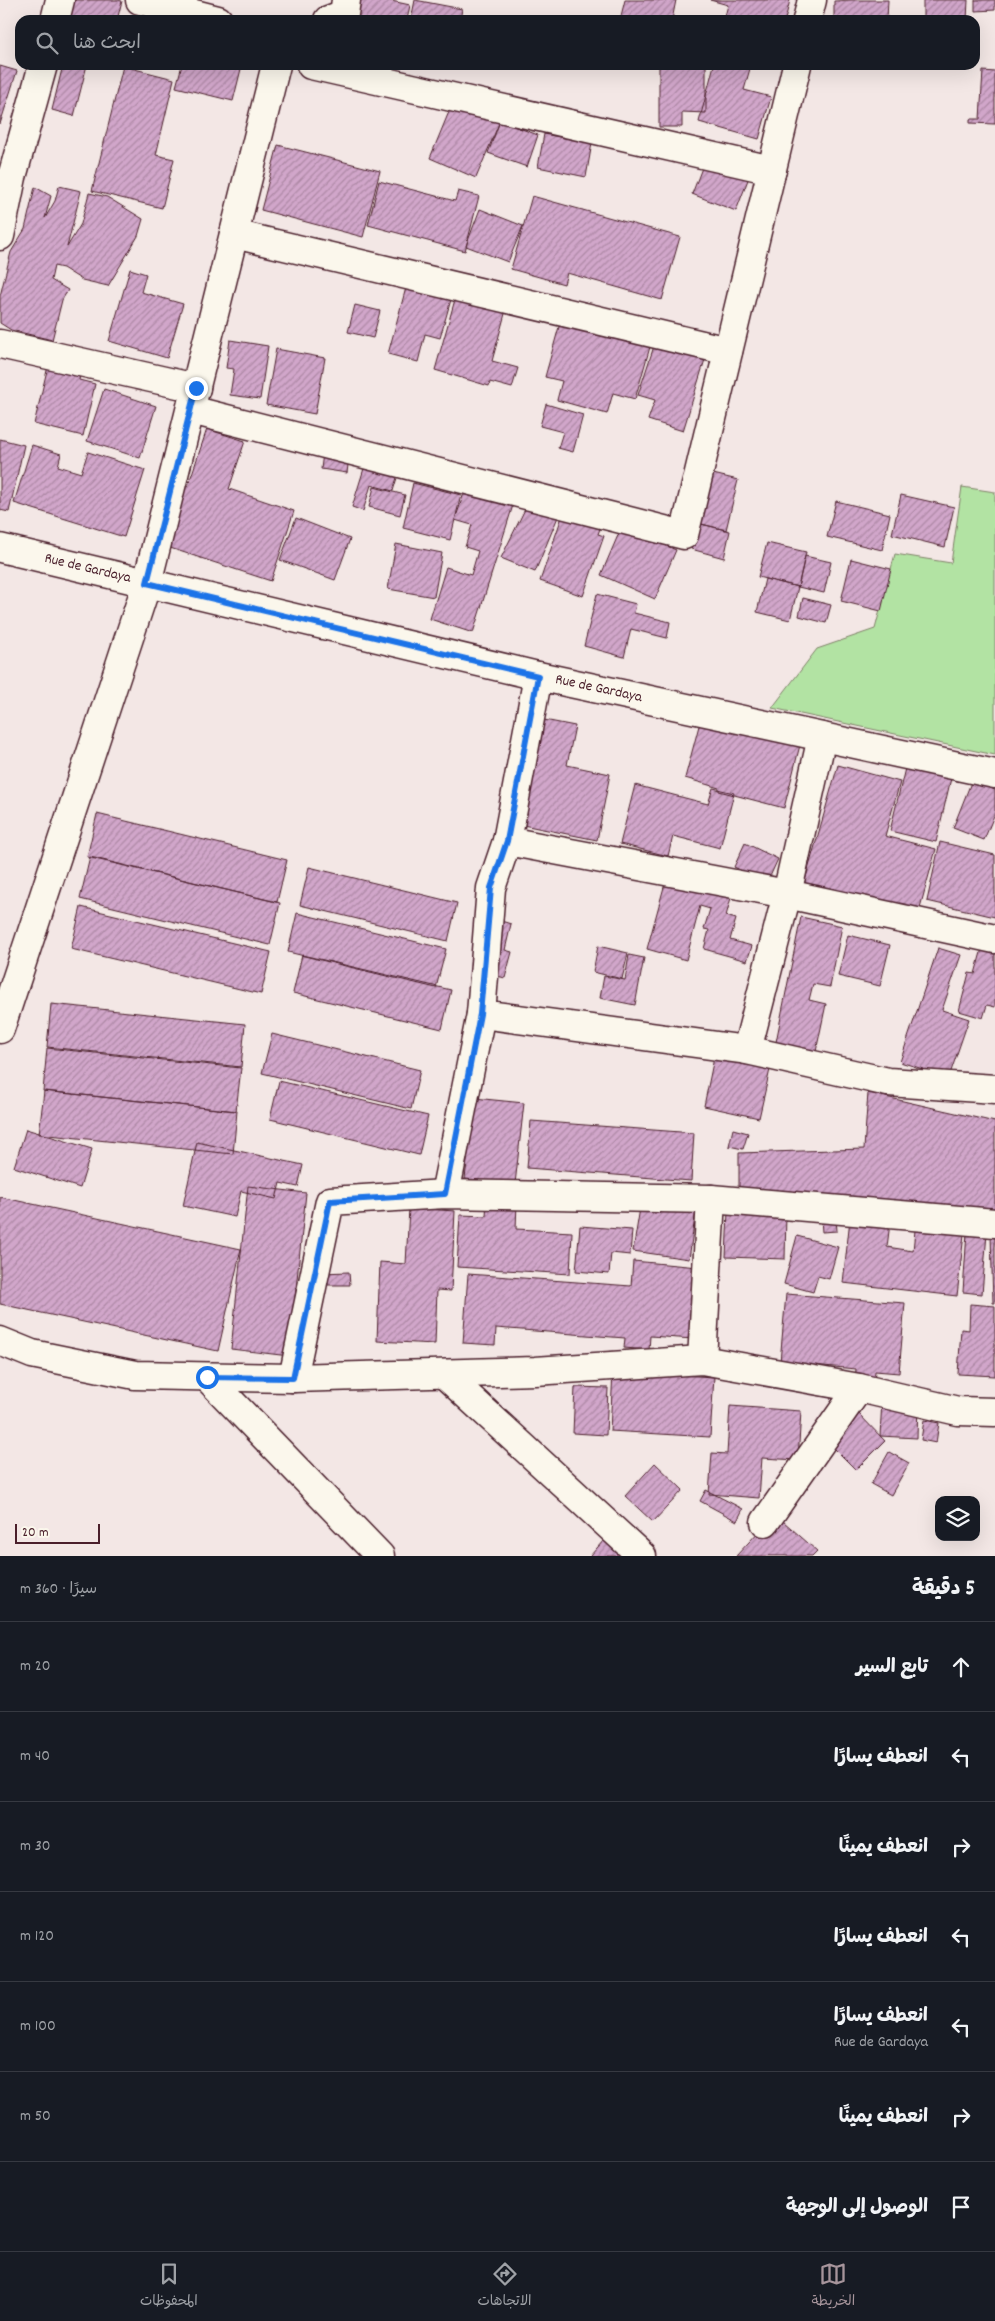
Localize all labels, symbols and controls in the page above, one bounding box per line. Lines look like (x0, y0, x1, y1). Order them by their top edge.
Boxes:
search box (15, 15, 980, 70)
icon: search (33, 29, 61, 57)
text: ابحث هنا (73, 31, 141, 58)
route end (185, 377, 208, 400)
street label: Rue de Gardaya (42, 548, 134, 590)
street label: Rue de Gardaya (553, 669, 645, 709)
route start (196, 1366, 219, 1389)
map controls (935, 1496, 980, 1541)
button: layers (935, 1496, 980, 1541)
scale bar (15, 1521, 100, 1544)
text: 20 m (22, 1523, 49, 1543)
text: 5 دقيقة (912, 1575, 975, 1605)
text: سيرًا · 360 m (20, 1578, 97, 1601)
icon: ahead (947, 1653, 975, 1681)
text: 20 m (20, 1655, 50, 1678)
text: تابع السير (856, 1655, 928, 1682)
icon: left (947, 1743, 975, 1771)
text: 40 m (20, 1745, 50, 1768)
text: انعطف يسارًا (834, 1745, 928, 1772)
icon: right (947, 1833, 975, 1861)
text: 30 m (20, 1835, 51, 1858)
text: انعطف يمينًا (839, 1835, 928, 1862)
icon: left (947, 1923, 975, 1951)
text: 120 m (20, 1925, 54, 1948)
text: انعطف يسارًا (834, 1925, 928, 1952)
text: انعطف يسارًا (834, 2004, 928, 2031)
icon: left (947, 2013, 975, 2041)
text: 100 m (20, 2015, 56, 2038)
text: Rue de Gardaya (834, 2031, 928, 2054)
icon: right (947, 2103, 975, 2131)
text: 50 m (20, 2105, 51, 2128)
text: انعطف يمينًا (839, 2105, 928, 2132)
icon: arrive (947, 2193, 975, 2221)
text: الوصول إلى الوجهة (786, 2195, 928, 2222)
tab: المحفوظات (140, 2260, 198, 2313)
tab: الاتجاهات (477, 2260, 532, 2313)
tab: الخريطة (811, 2260, 855, 2313)

